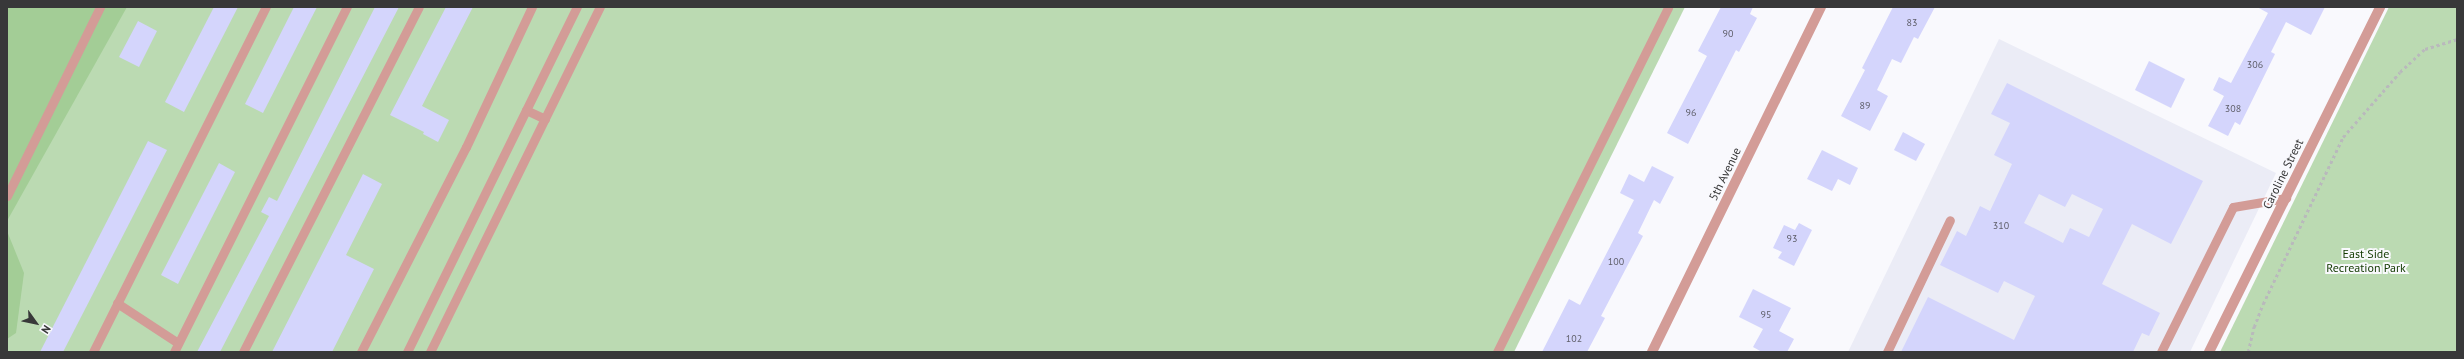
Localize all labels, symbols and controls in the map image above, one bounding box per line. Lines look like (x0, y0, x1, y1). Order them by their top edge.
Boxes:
house number: 83 (1907, 17, 1917, 29)
house number: 90 (1723, 28, 1733, 40)
house number: 306 (2247, 59, 2263, 71)
house number: 89 (1860, 100, 1870, 112)
house number: 308 (2225, 103, 2241, 115)
house number: 96 (1686, 107, 1696, 119)
street label: Caroline Street (2260, 137, 2306, 211)
street label: 5th Avenue (1706, 145, 1744, 203)
house number: 310 (1993, 220, 2009, 232)
house number: 93 (1787, 233, 1797, 245)
park label: East Side Recreation Park (2326, 247, 2406, 275)
house number: 100 (1608, 256, 1624, 268)
north arrow (16, 303, 56, 343)
house number: 95 (1761, 309, 1771, 321)
text: N (38, 323, 54, 336)
house number: 102 (1566, 333, 1582, 345)

